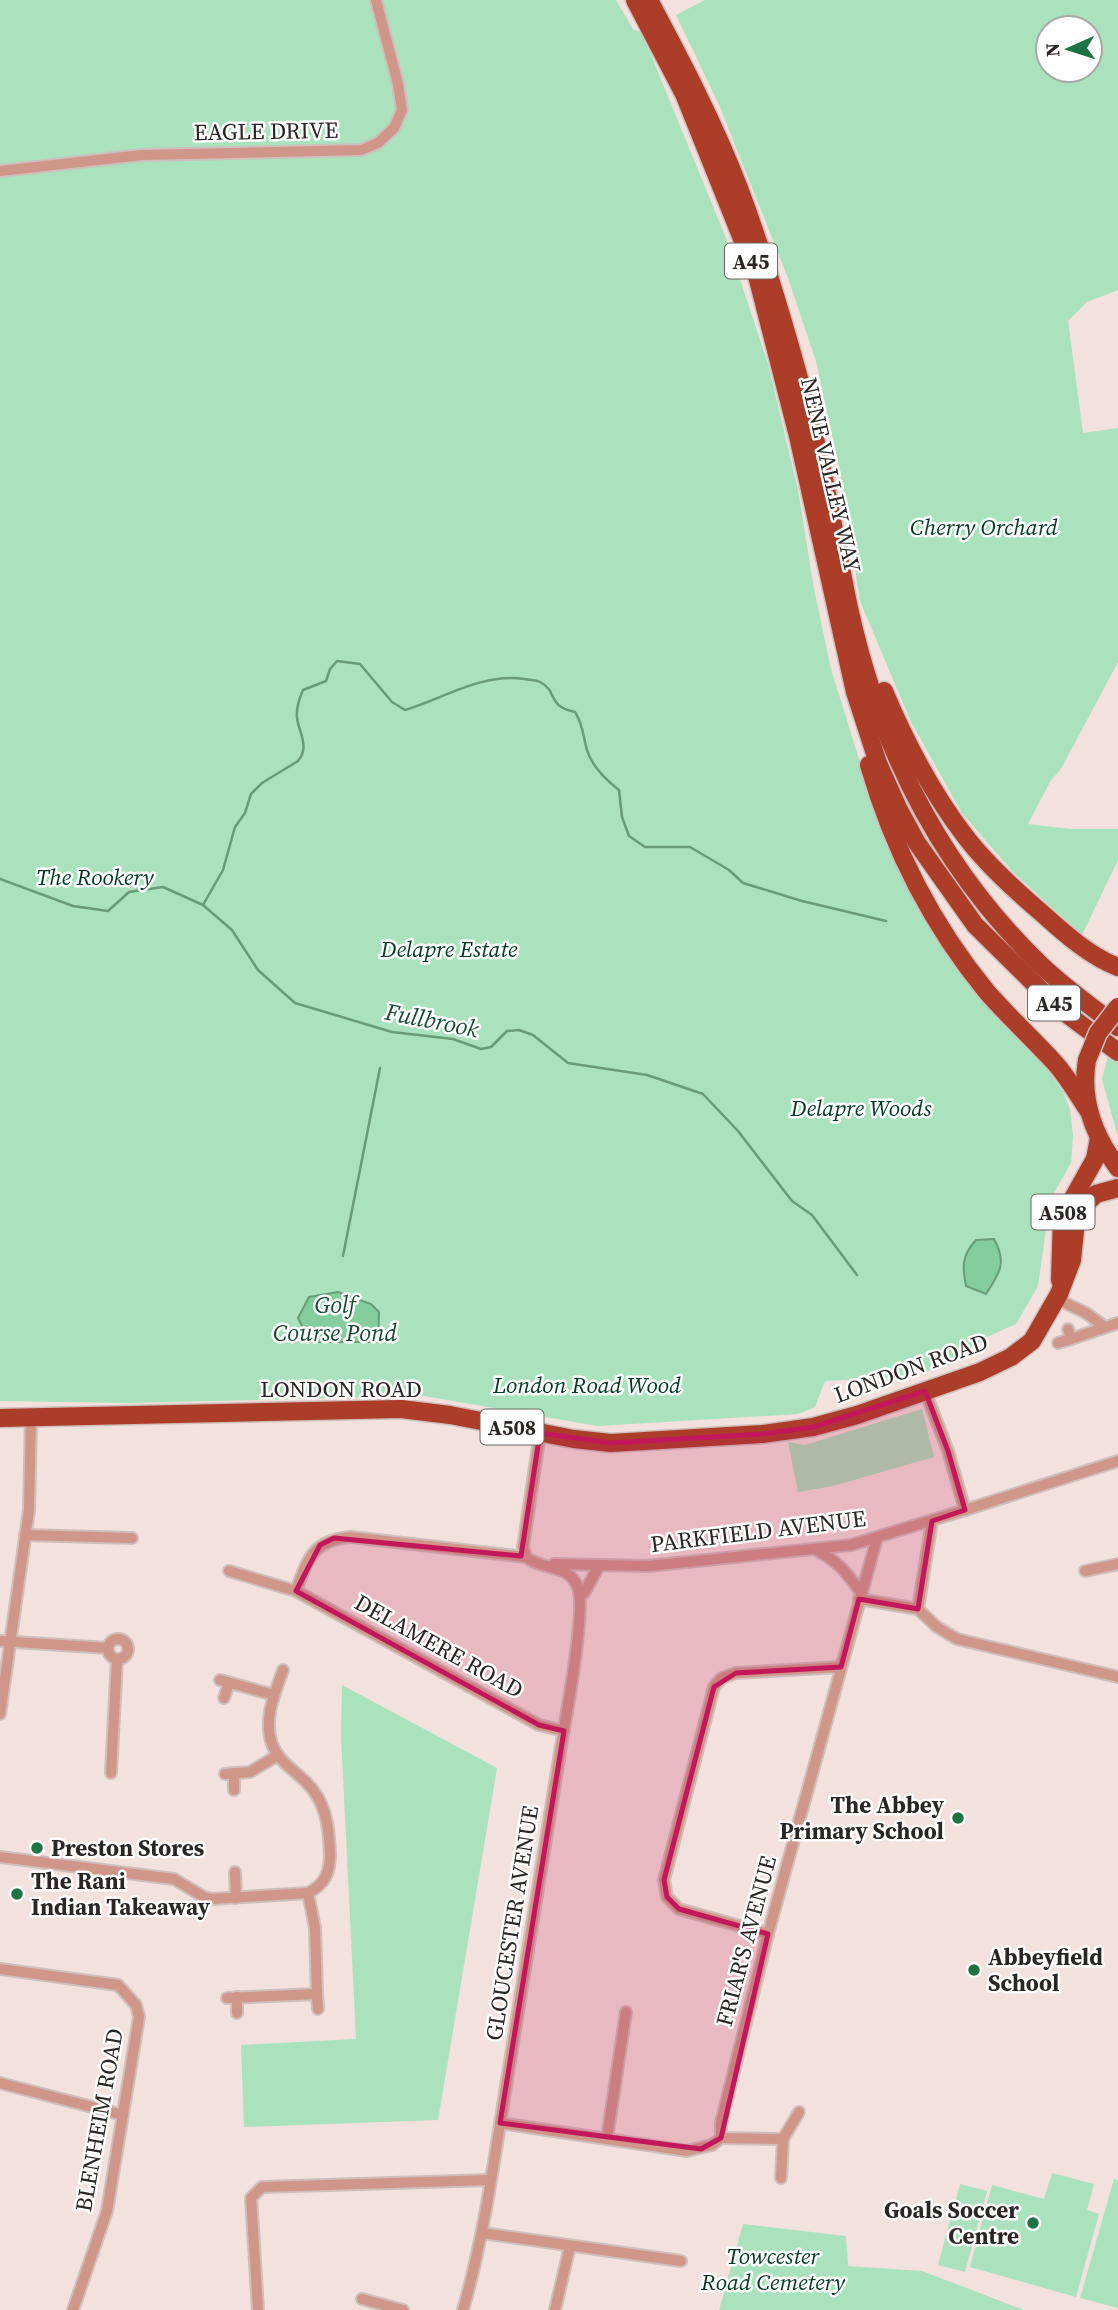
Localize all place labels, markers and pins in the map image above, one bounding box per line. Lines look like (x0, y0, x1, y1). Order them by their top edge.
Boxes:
place label: The Abbey Primary School (779, 1789, 945, 1847)
marker: The Abbey Primary School (950, 1810, 966, 1826)
place label: Preston Stores (51, 1832, 204, 1864)
marker: Preston Stores (29, 1840, 45, 1856)
place label: The Rani Indian Takeaway (31, 1865, 211, 1923)
marker: The Rani Indian Takeaway (9, 1886, 25, 1902)
place label: Abbeyfield School (988, 1941, 1103, 1999)
marker: Abbeyfield School (966, 1962, 982, 1978)
place label: Goals Soccer Centre (884, 2194, 1019, 2252)
marker: Goals Soccer Centre (1025, 2215, 1041, 2231)

